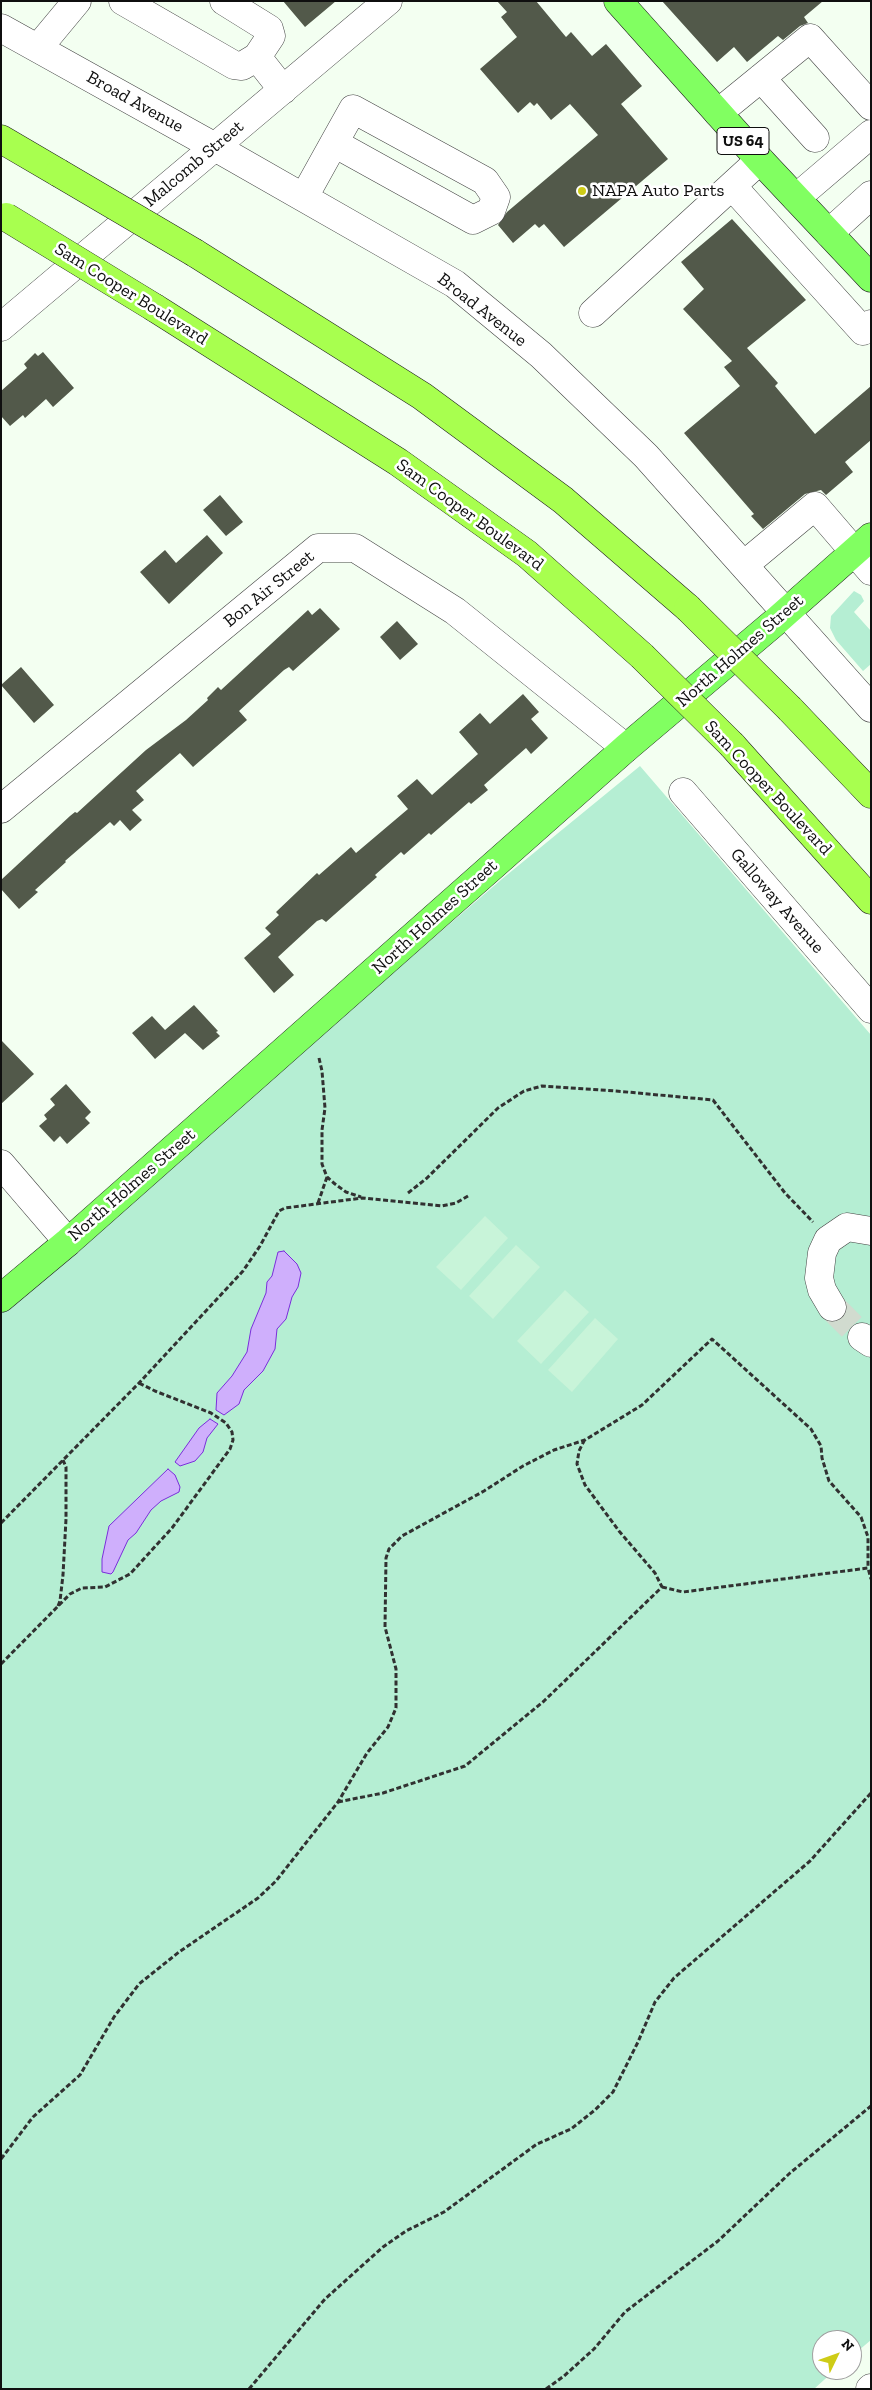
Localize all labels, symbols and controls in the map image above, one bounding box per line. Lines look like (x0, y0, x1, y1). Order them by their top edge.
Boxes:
street label: Broad Avenue (83, 67, 187, 137)
street label: Malcomb Street (140, 116, 248, 212)
road number: US 64 (717, 128, 769, 154)
place label: NAPA Auto Parts (592, 180, 724, 202)
marker: NAPA Auto Parts (576, 185, 588, 197)
street label: Sam Cooper Boulevard (50, 238, 212, 350)
street label: Broad Avenue (433, 268, 531, 352)
street label: Sam Cooper Boulevard (392, 454, 548, 576)
street label: Bon Air Street (219, 546, 319, 632)
street label: North Holmes Street (672, 590, 808, 712)
street label: Sam Cooper Boulevard (700, 716, 836, 860)
street label: Galloway Avenue (725, 844, 829, 958)
street label: North Holmes Street (368, 855, 502, 979)
street label: North Holmes Street (64, 1124, 200, 1246)
north arrow (812, 2330, 862, 2380)
text: N (838, 2336, 858, 2355)

